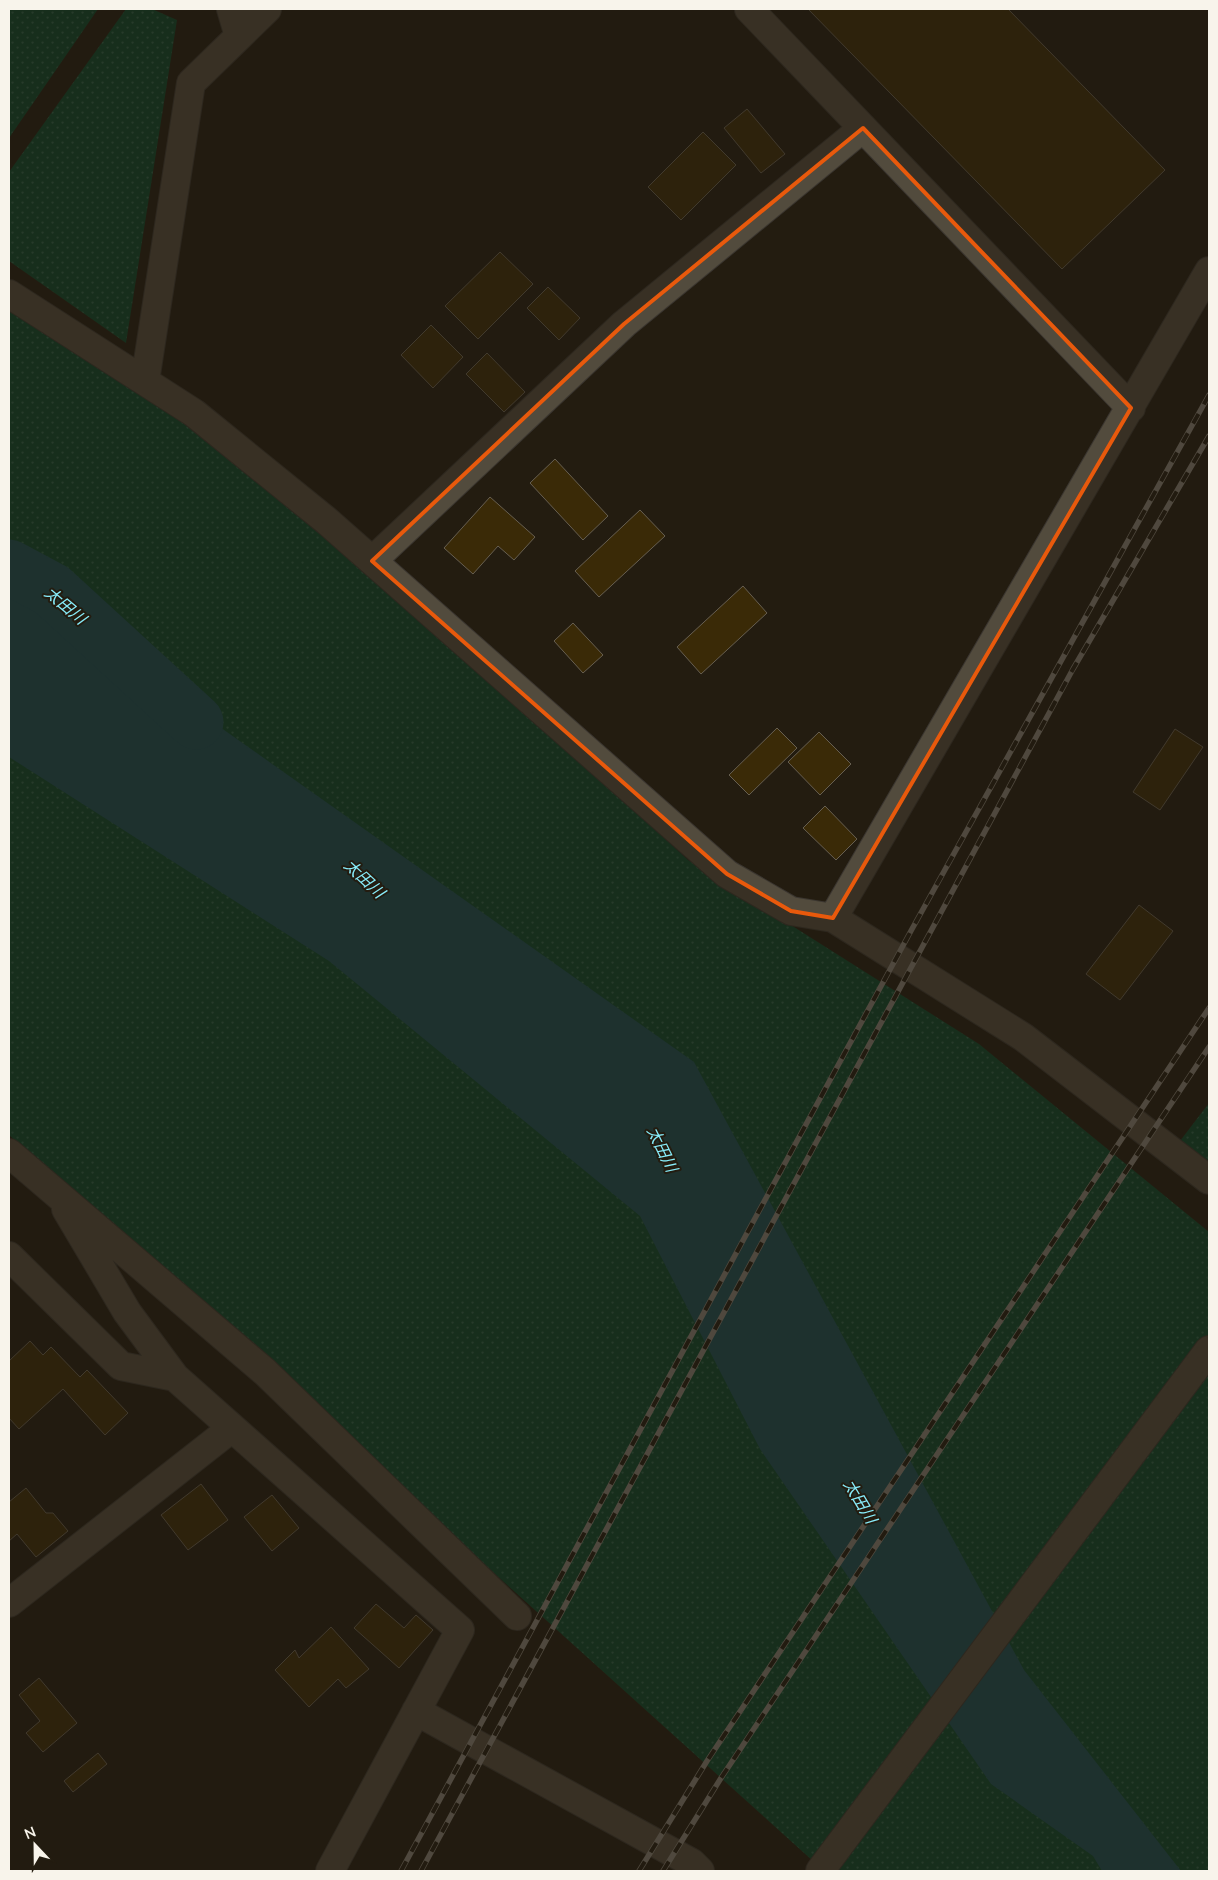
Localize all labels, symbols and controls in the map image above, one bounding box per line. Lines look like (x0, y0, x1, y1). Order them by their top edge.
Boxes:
water label: 太田川 (42, 582, 92, 629)
water label: 太田川 (341, 855, 390, 903)
water label: 太田川 (644, 1123, 683, 1177)
water label: 太田川 (840, 1476, 883, 1528)
north arrow (10, 1820, 60, 1870)
text: N (22, 1823, 38, 1842)

